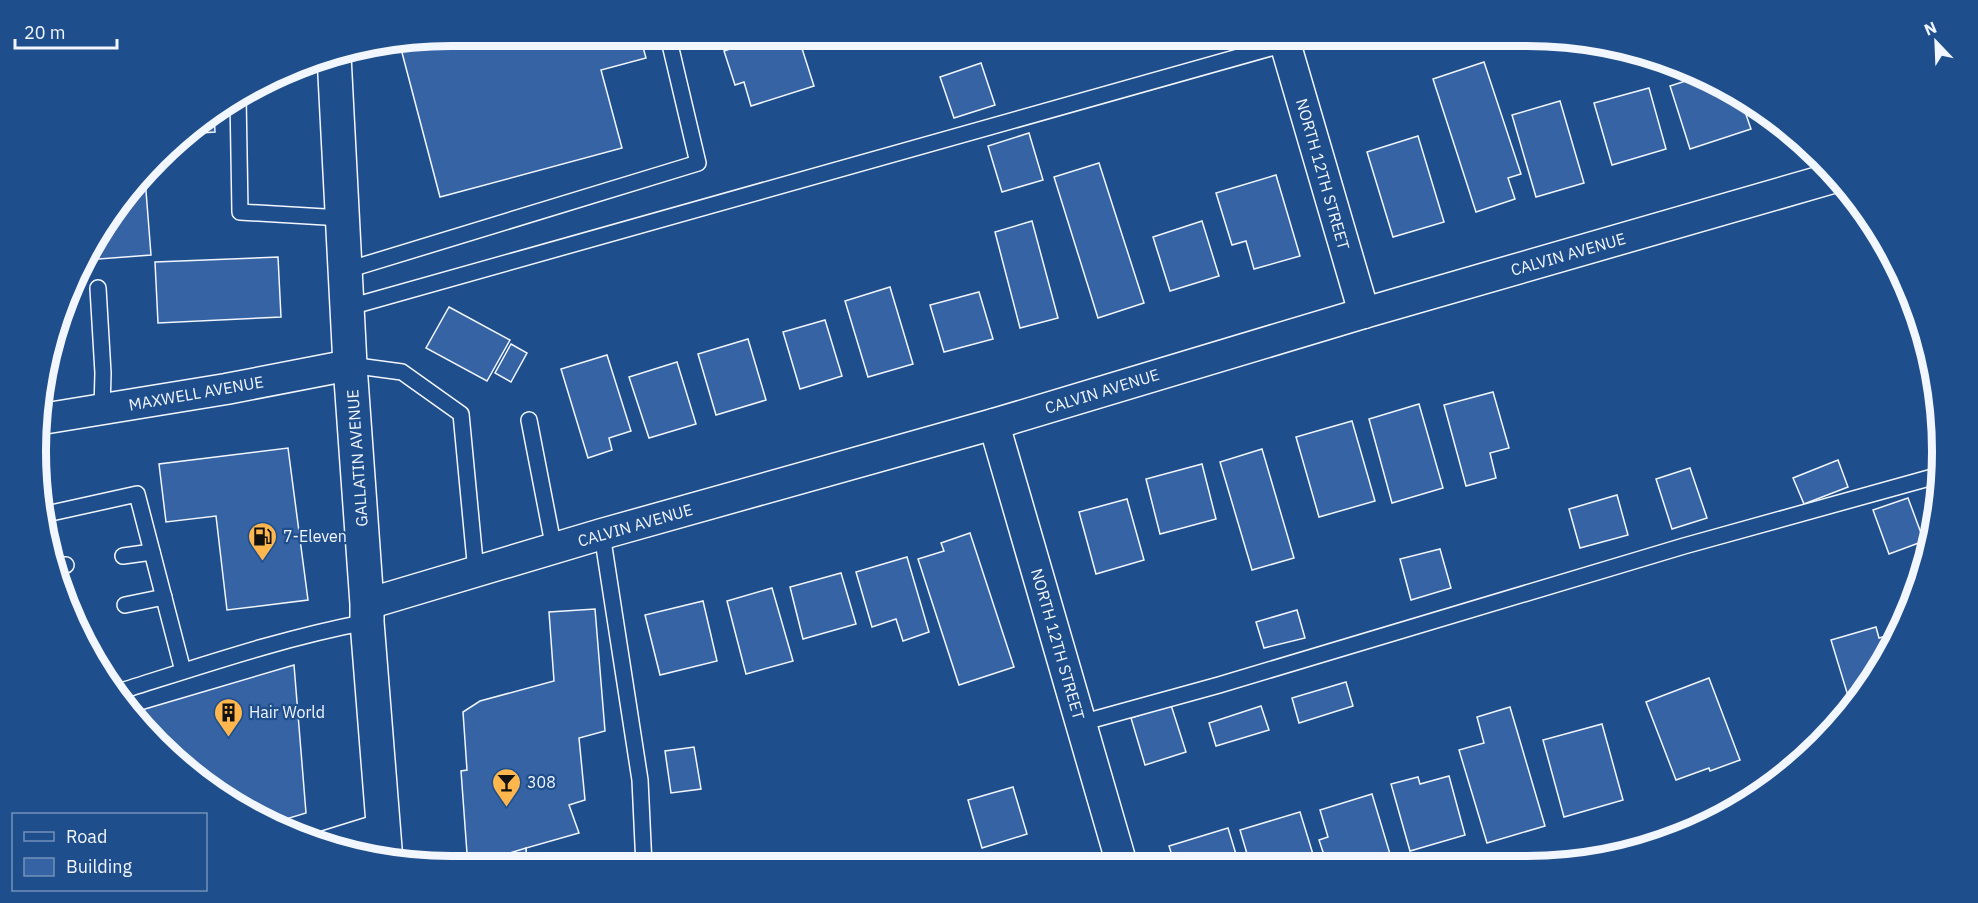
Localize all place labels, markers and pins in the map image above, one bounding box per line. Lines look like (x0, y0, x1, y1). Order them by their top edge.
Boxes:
fuel station icon: 7-Eleven (246, 520, 278, 562)
place label: 7-Eleven (283, 526, 347, 546)
building icon: Hair World (212, 696, 244, 738)
place label: Hair World (249, 702, 325, 722)
bar icon: 308 (490, 766, 522, 808)
place label: 308 (527, 772, 556, 792)

